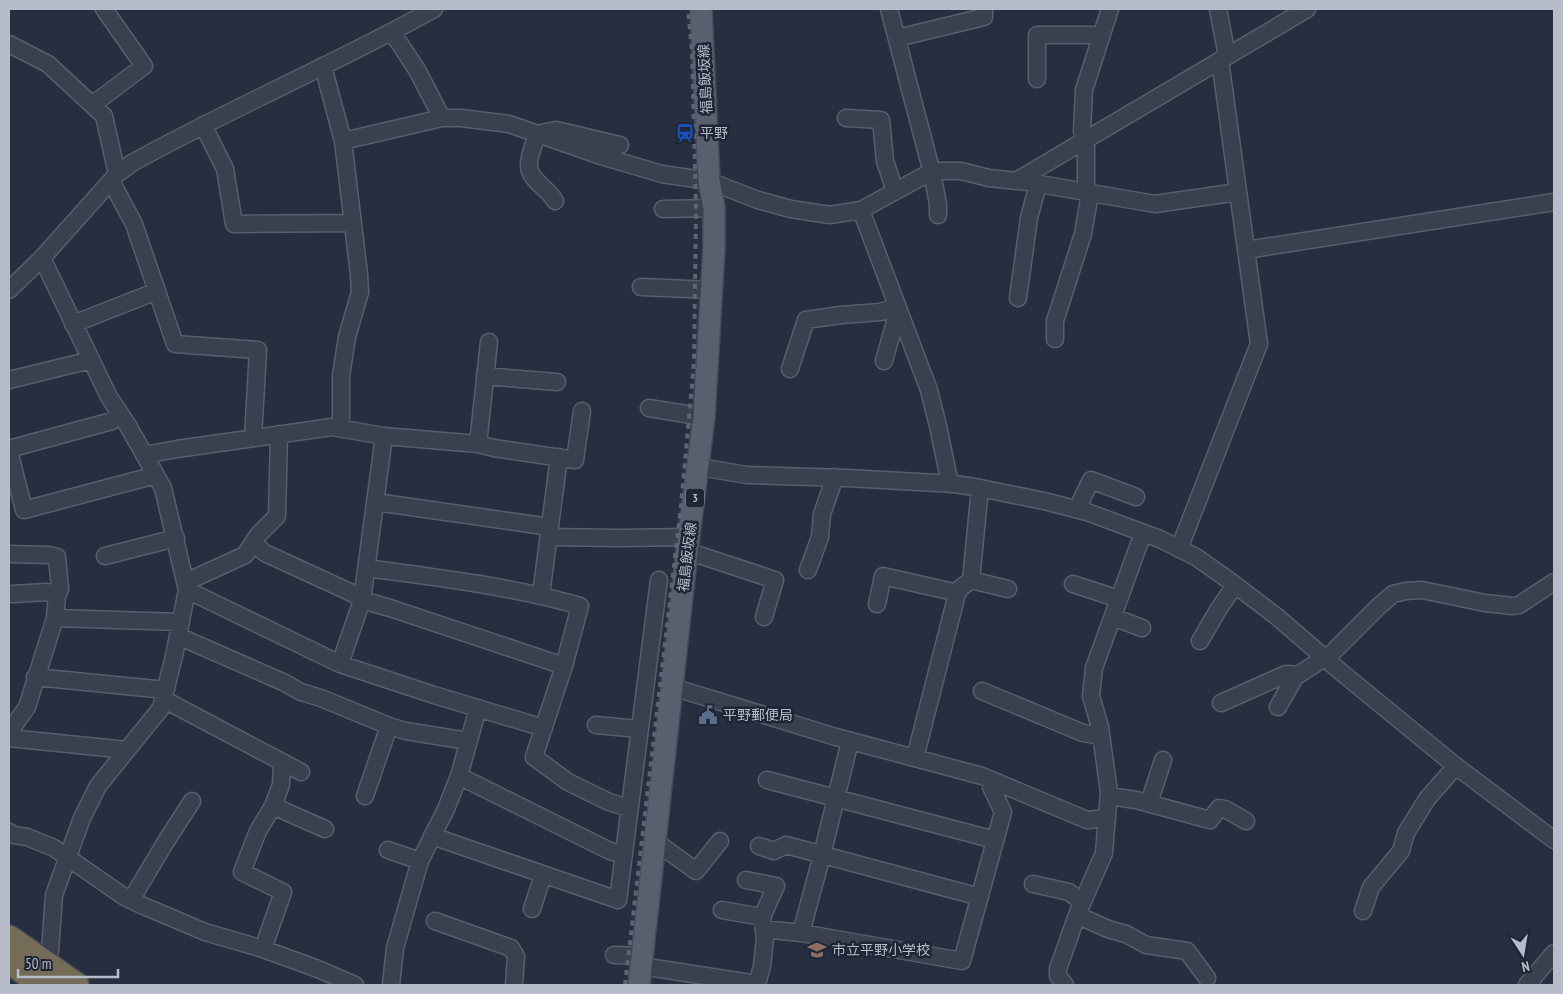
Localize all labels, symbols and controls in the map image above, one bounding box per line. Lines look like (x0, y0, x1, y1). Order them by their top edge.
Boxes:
street label: 福島飯坂線 (694, 44, 716, 114)
station icon: 平野 (674, 122, 696, 144)
place label: 平野 (700, 124, 728, 142)
road number: 3 (686, 488, 704, 508)
street label: 福島飯坂線 (674, 521, 700, 593)
public building icon: 平野郵便局 (697, 704, 719, 726)
place label: 平野郵便局 (723, 706, 793, 724)
north arrow (1498, 929, 1548, 979)
school or university icon: 市立平野小学校 (806, 939, 828, 961)
place label: 市立平野小学校 (832, 941, 930, 959)
scale bar (18, 946, 118, 978)
text: 50 m (25, 954, 51, 973)
text: N (1520, 957, 1531, 976)

